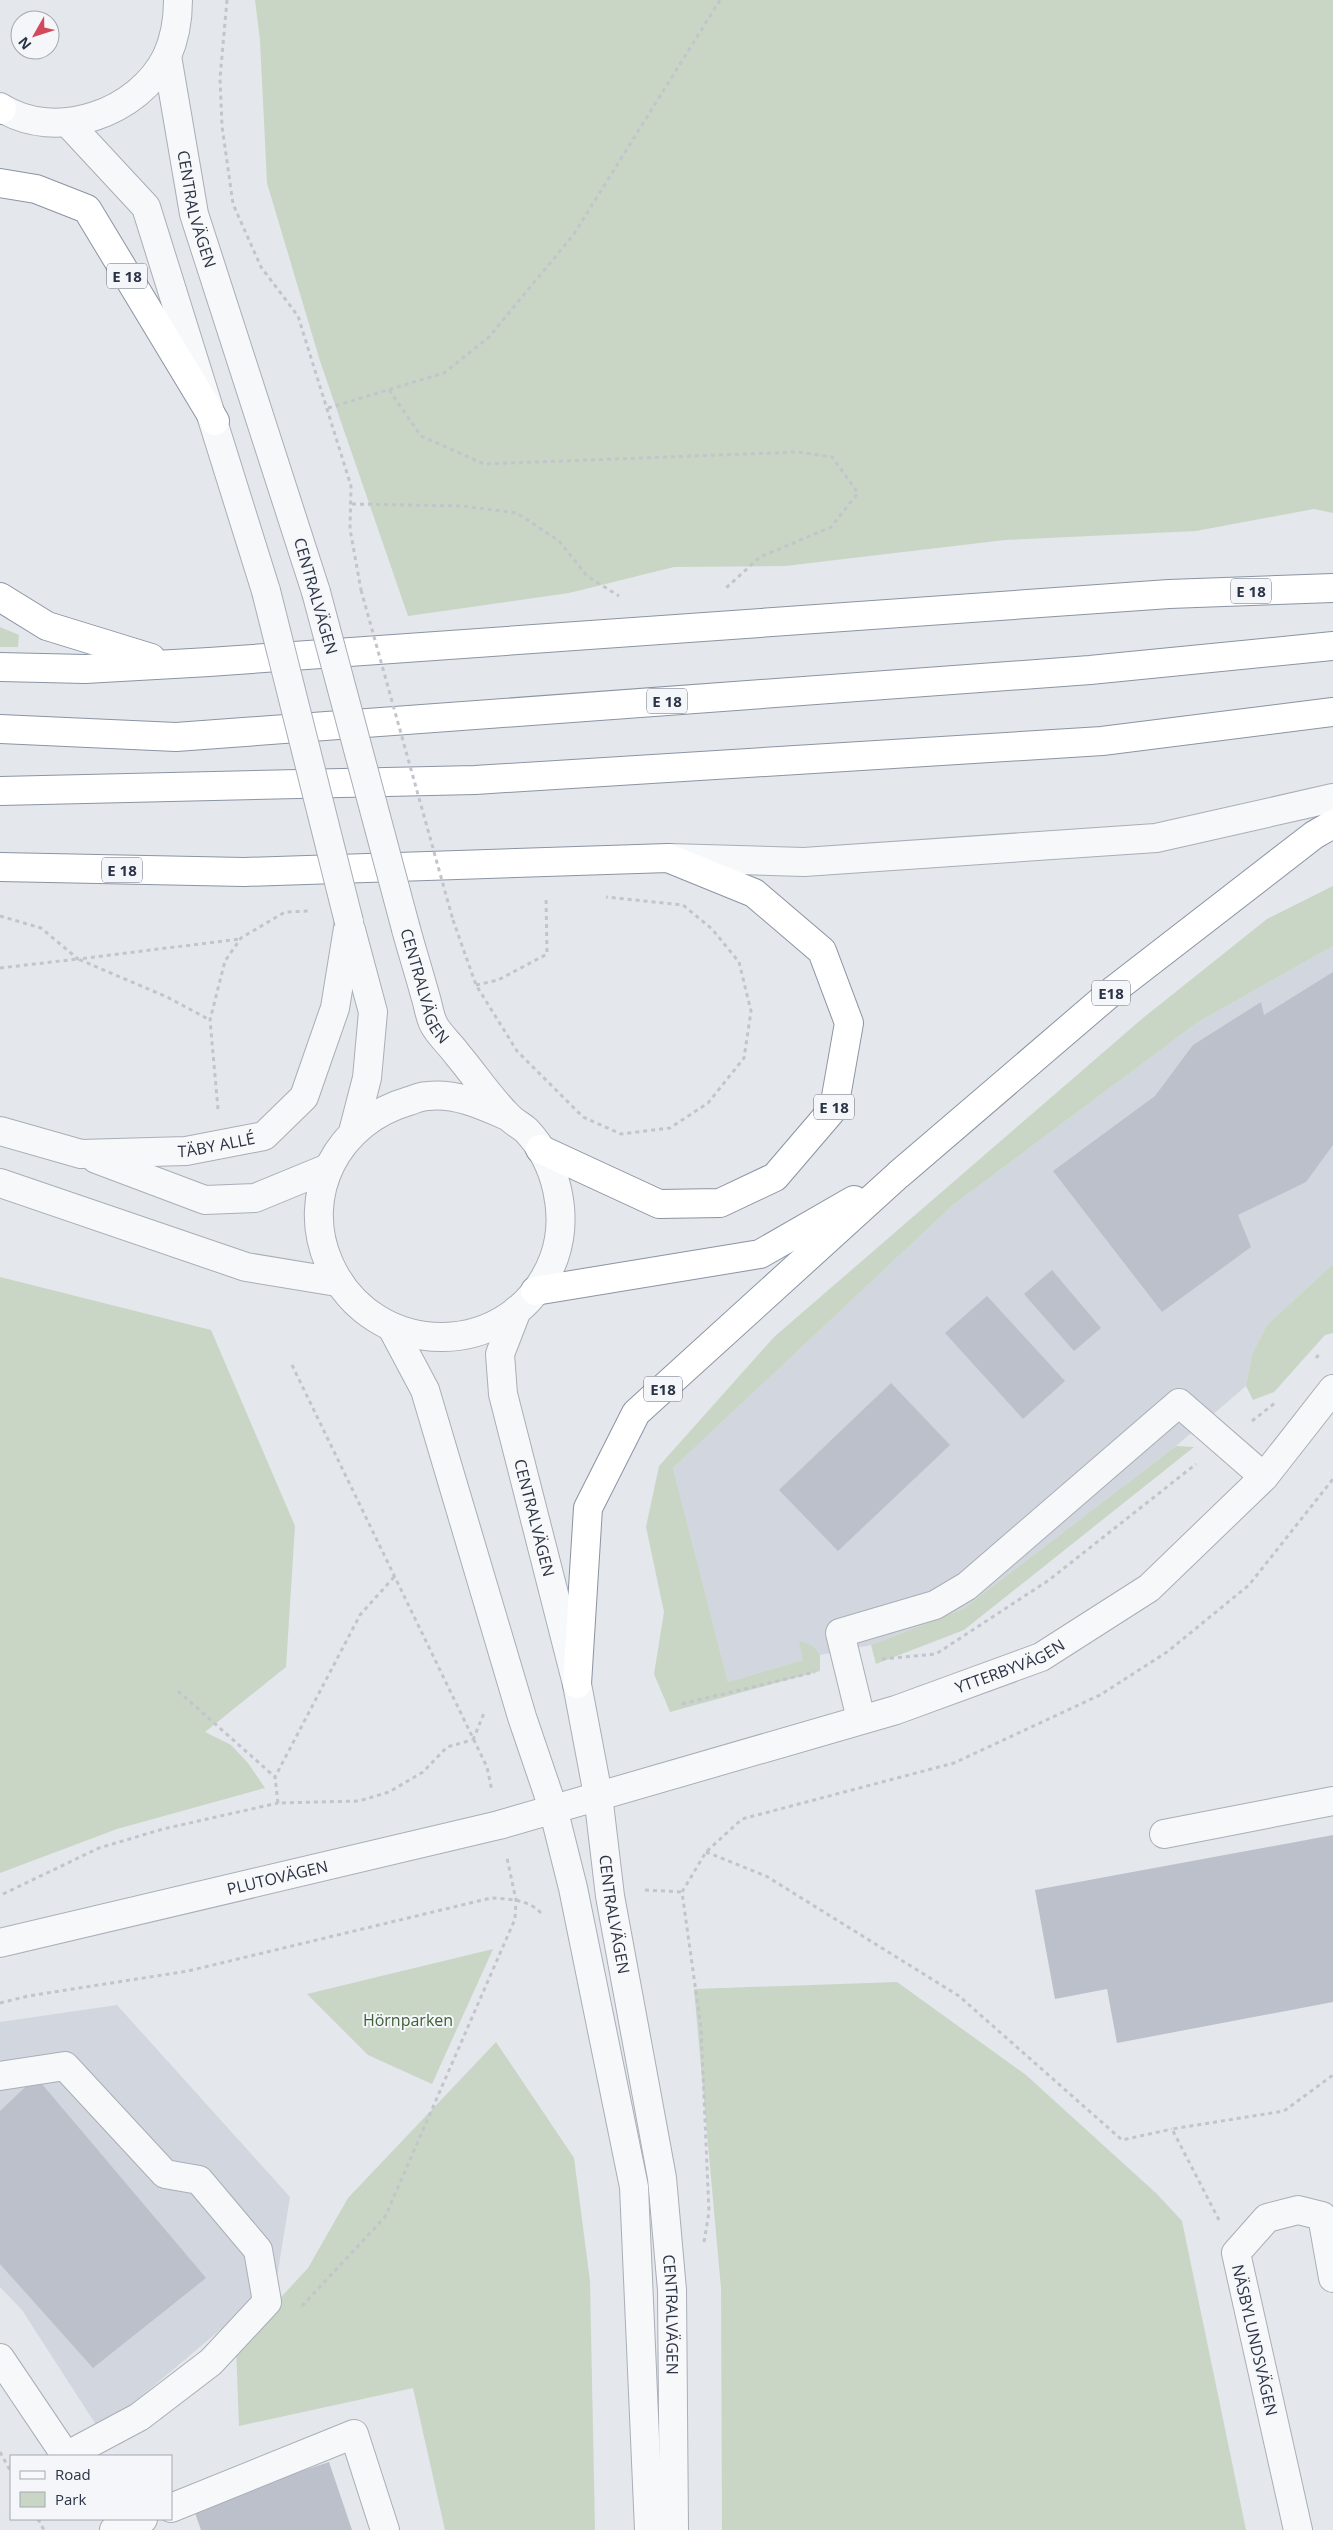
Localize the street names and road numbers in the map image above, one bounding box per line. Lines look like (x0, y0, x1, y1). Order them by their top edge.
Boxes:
street label: CENTRALVÄGEN (172, 149, 222, 271)
road number: E 18 (107, 264, 147, 288)
street label: CENTRALVÄGEN (289, 535, 343, 657)
road number: E 18 (1231, 578, 1271, 604)
road number: E 18 (647, 688, 687, 714)
road number: E 18 (102, 858, 142, 882)
street label: CENTRALVÄGEN (395, 926, 454, 1048)
road number: E18 (1092, 980, 1130, 1006)
road number: E 18 (814, 1094, 854, 1120)
street label: TÄBY ALLÉ (177, 1127, 257, 1162)
road number: E18 (644, 1376, 682, 1402)
street label: CENTRALVÄGEN (509, 1457, 560, 1579)
street label: YTTERBYVÄGEN (952, 1634, 1069, 1699)
street label: CENTRALVÄGEN (594, 1854, 635, 1976)
street label: PLUTOVÄGEN (225, 1855, 330, 1900)
street label: CENTRALVÄGEN (658, 2253, 684, 2375)
street label: NÄSBYLUNDSVÄGEN (1227, 2262, 1283, 2418)

